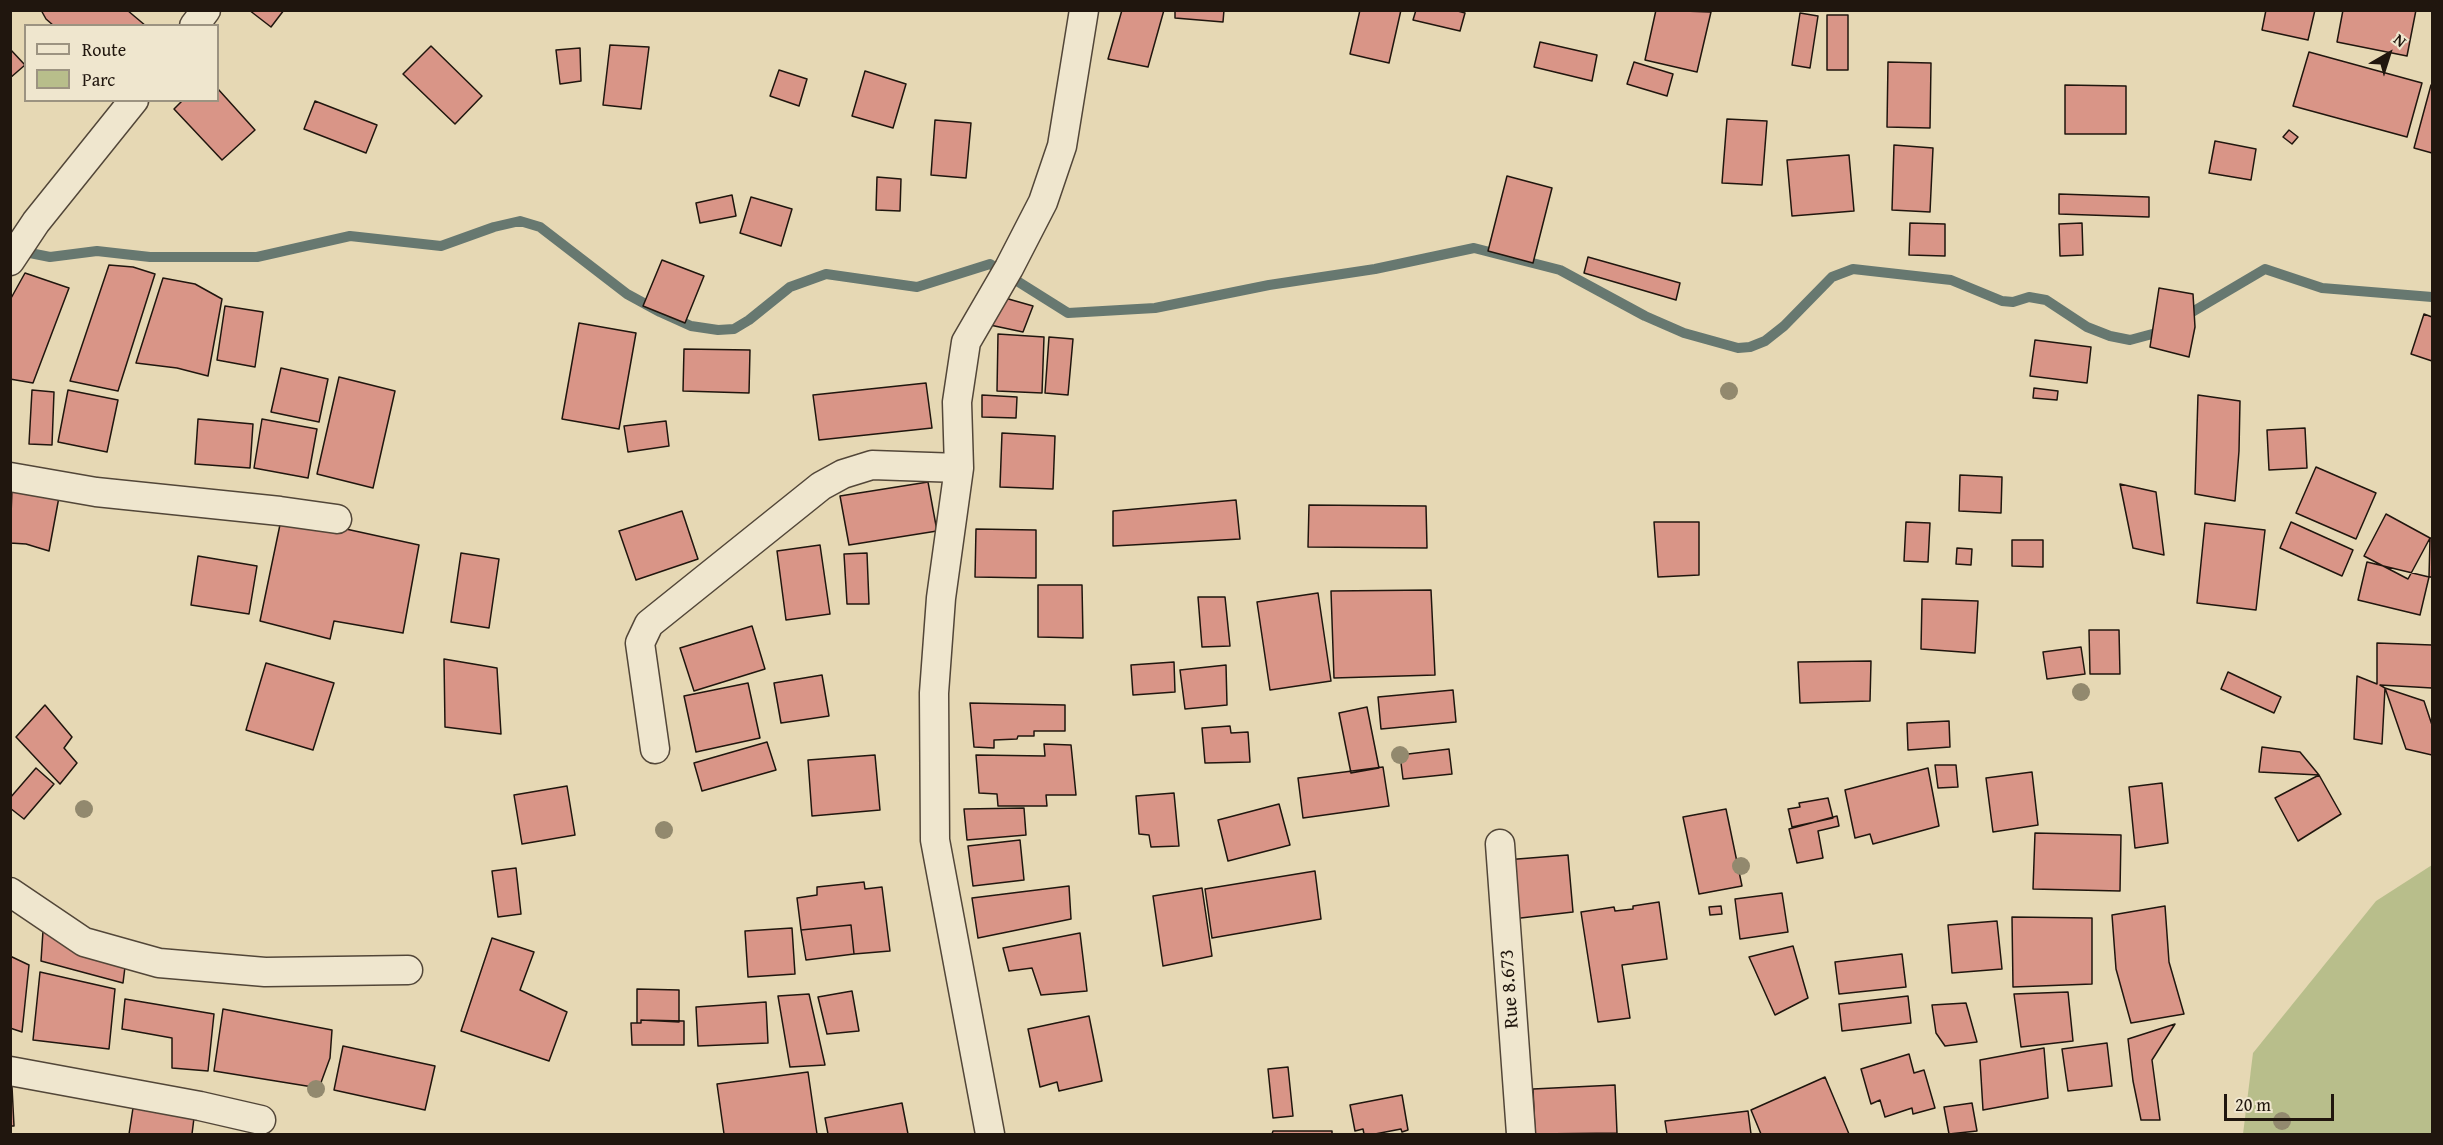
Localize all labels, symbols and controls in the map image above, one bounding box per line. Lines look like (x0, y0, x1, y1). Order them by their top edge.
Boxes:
legend (24, 24, 219, 102)
north arrow (2359, 24, 2419, 84)
text: N (2389, 27, 2412, 53)
text: Route (82, 36, 126, 63)
text: Parc (82, 66, 115, 93)
street label: Rue 8.673 (1495, 949, 1525, 1029)
scale bar (2227, 1082, 2336, 1120)
text: 20 m (2235, 1091, 2271, 1118)

